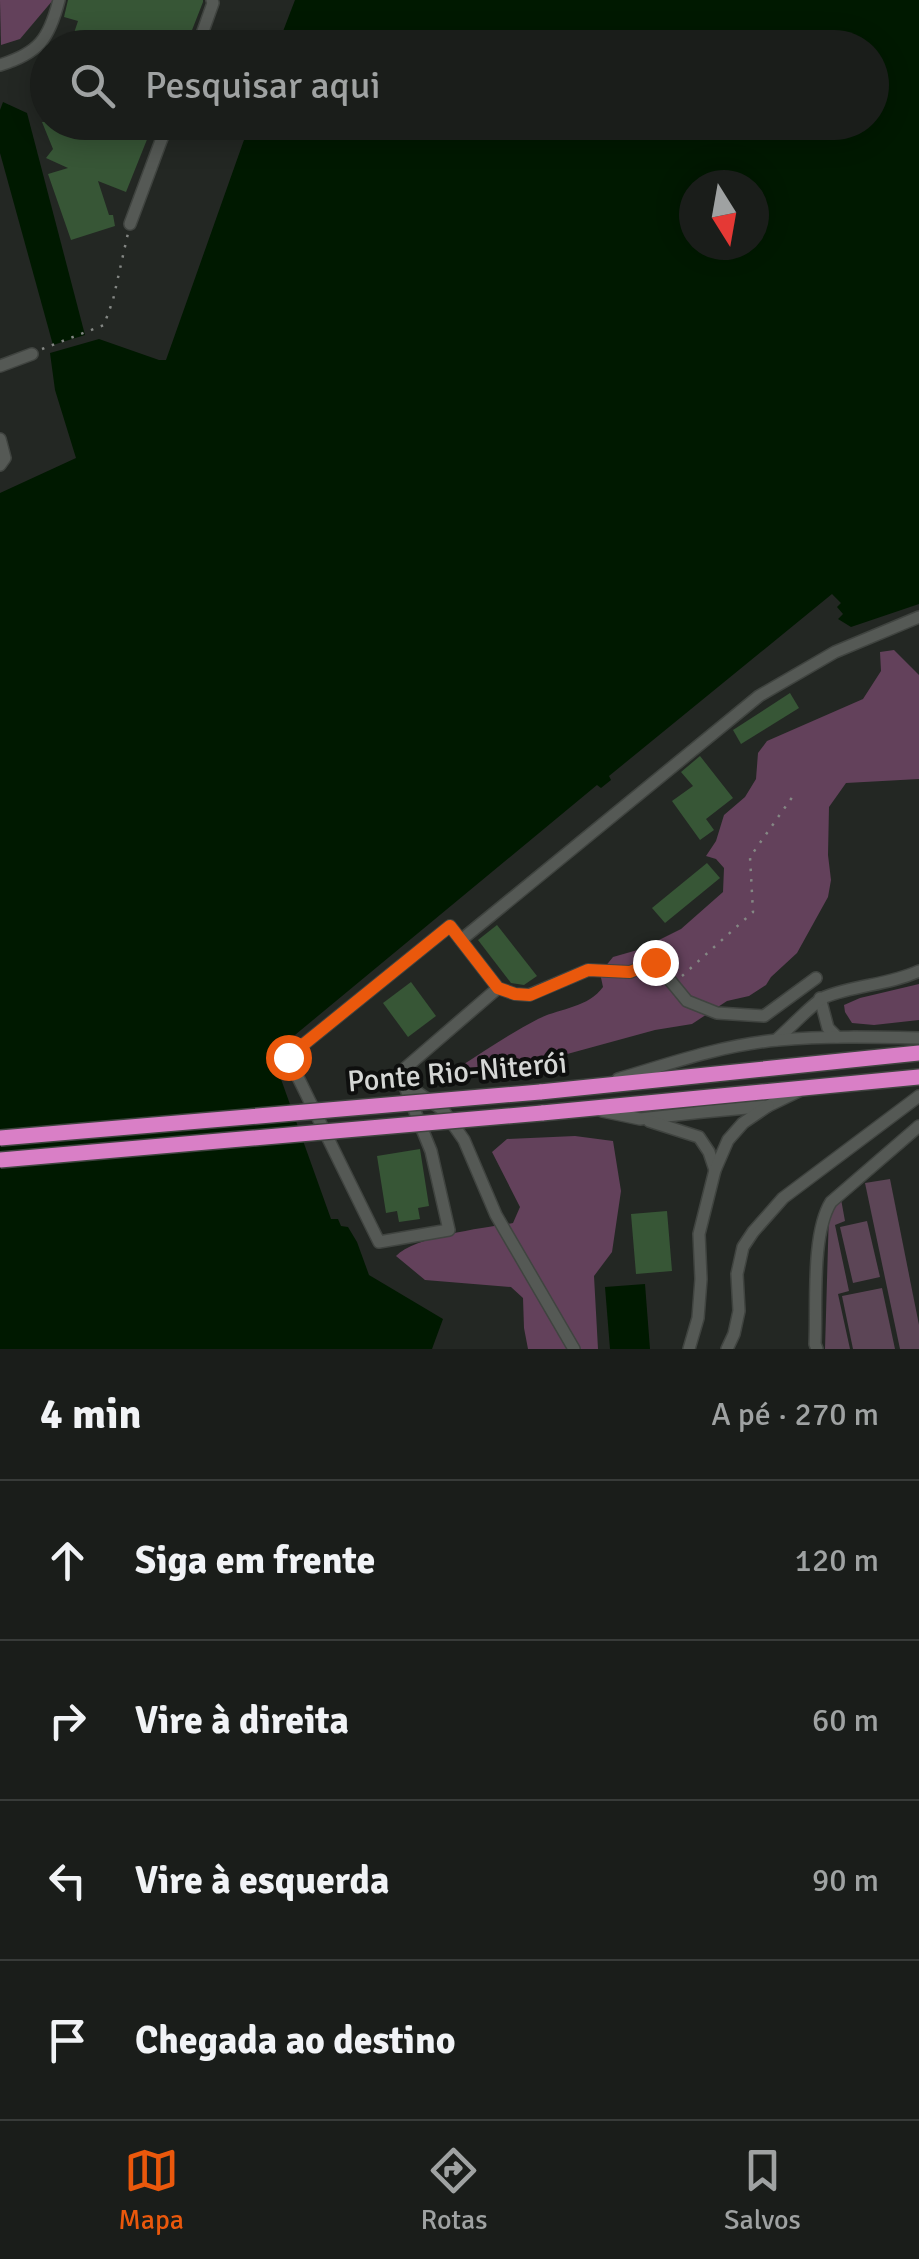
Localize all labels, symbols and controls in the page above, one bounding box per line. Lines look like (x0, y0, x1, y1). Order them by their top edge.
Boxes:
search box (30, 30, 889, 140)
icon: search (65, 58, 120, 113)
text: Pesquisar aqui (145, 62, 381, 109)
north arrow (679, 170, 769, 260)
route end (633, 940, 679, 986)
route start (266, 1035, 312, 1081)
street label: Ponte Rio-Niterói (346, 1044, 568, 1101)
text: 4 min (40, 1389, 141, 1440)
text: A pé · 270 m (711, 1395, 879, 1434)
icon: ahead (40, 1533, 95, 1588)
text: Siga em frente (135, 1537, 375, 1584)
text: 120 m (795, 1541, 879, 1580)
icon: right (40, 1693, 95, 1748)
text: Vire à direita (135, 1697, 349, 1744)
text: 60 m (812, 1701, 879, 1740)
icon: left (40, 1853, 95, 1908)
text: Vire à esquerda (135, 1857, 389, 1904)
text: 90 m (812, 1861, 879, 1900)
icon: arrive (40, 2013, 95, 2068)
text: Chegada ao destino (135, 2017, 456, 2064)
tab: Mapa (118, 2143, 184, 2237)
tab: Rotas (420, 2143, 487, 2237)
tab: Salvos (724, 2143, 801, 2237)

